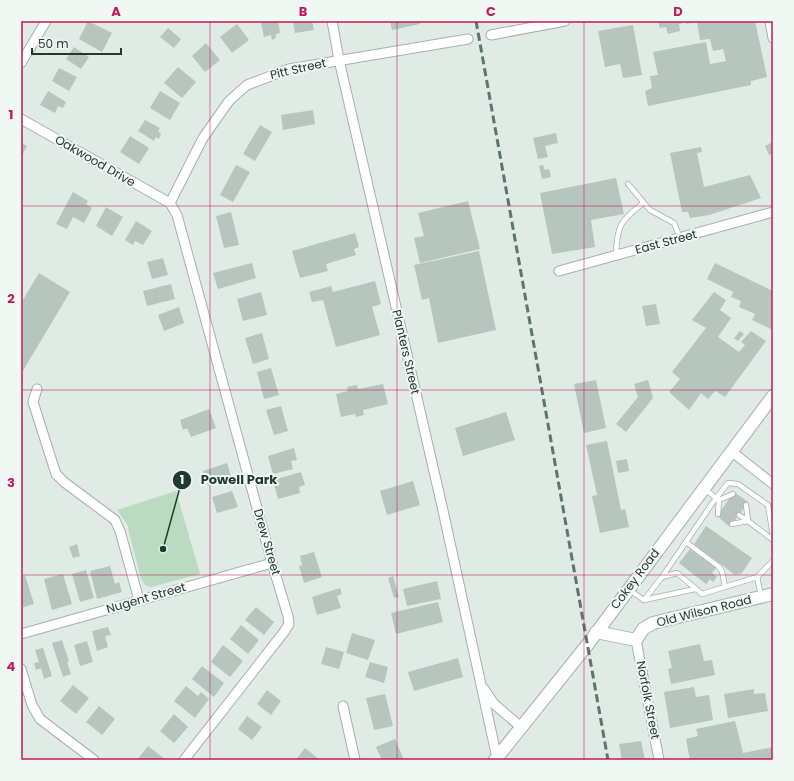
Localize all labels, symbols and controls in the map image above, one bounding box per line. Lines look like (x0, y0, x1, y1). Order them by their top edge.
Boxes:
text: A (111, 2, 121, 21)
text: B (299, 2, 308, 21)
text: C (486, 2, 496, 21)
text: D (673, 2, 683, 21)
scale bar (32, 30, 121, 56)
text: 50 m (38, 35, 69, 52)
street label: Pitt Street (268, 54, 328, 83)
text: 1 (9, 105, 13, 124)
street label: Oakwood Drive (52, 131, 139, 191)
street label: East Street (633, 225, 699, 258)
text: 2 (7, 289, 15, 308)
street label: Planters Street (388, 308, 425, 396)
callout: Powell Park (172, 467, 285, 492)
text: Powell Park (201, 470, 277, 489)
text: 1 (180, 471, 184, 488)
text: 3 (7, 473, 15, 492)
street label: Drew Street (250, 507, 285, 577)
street label: Cokey Road (606, 545, 663, 612)
street label: Nugent Street (104, 578, 188, 617)
street label: Old Wilson Road (655, 590, 753, 631)
text: 4 (7, 657, 16, 676)
street label: Norfolk Street (633, 659, 664, 741)

